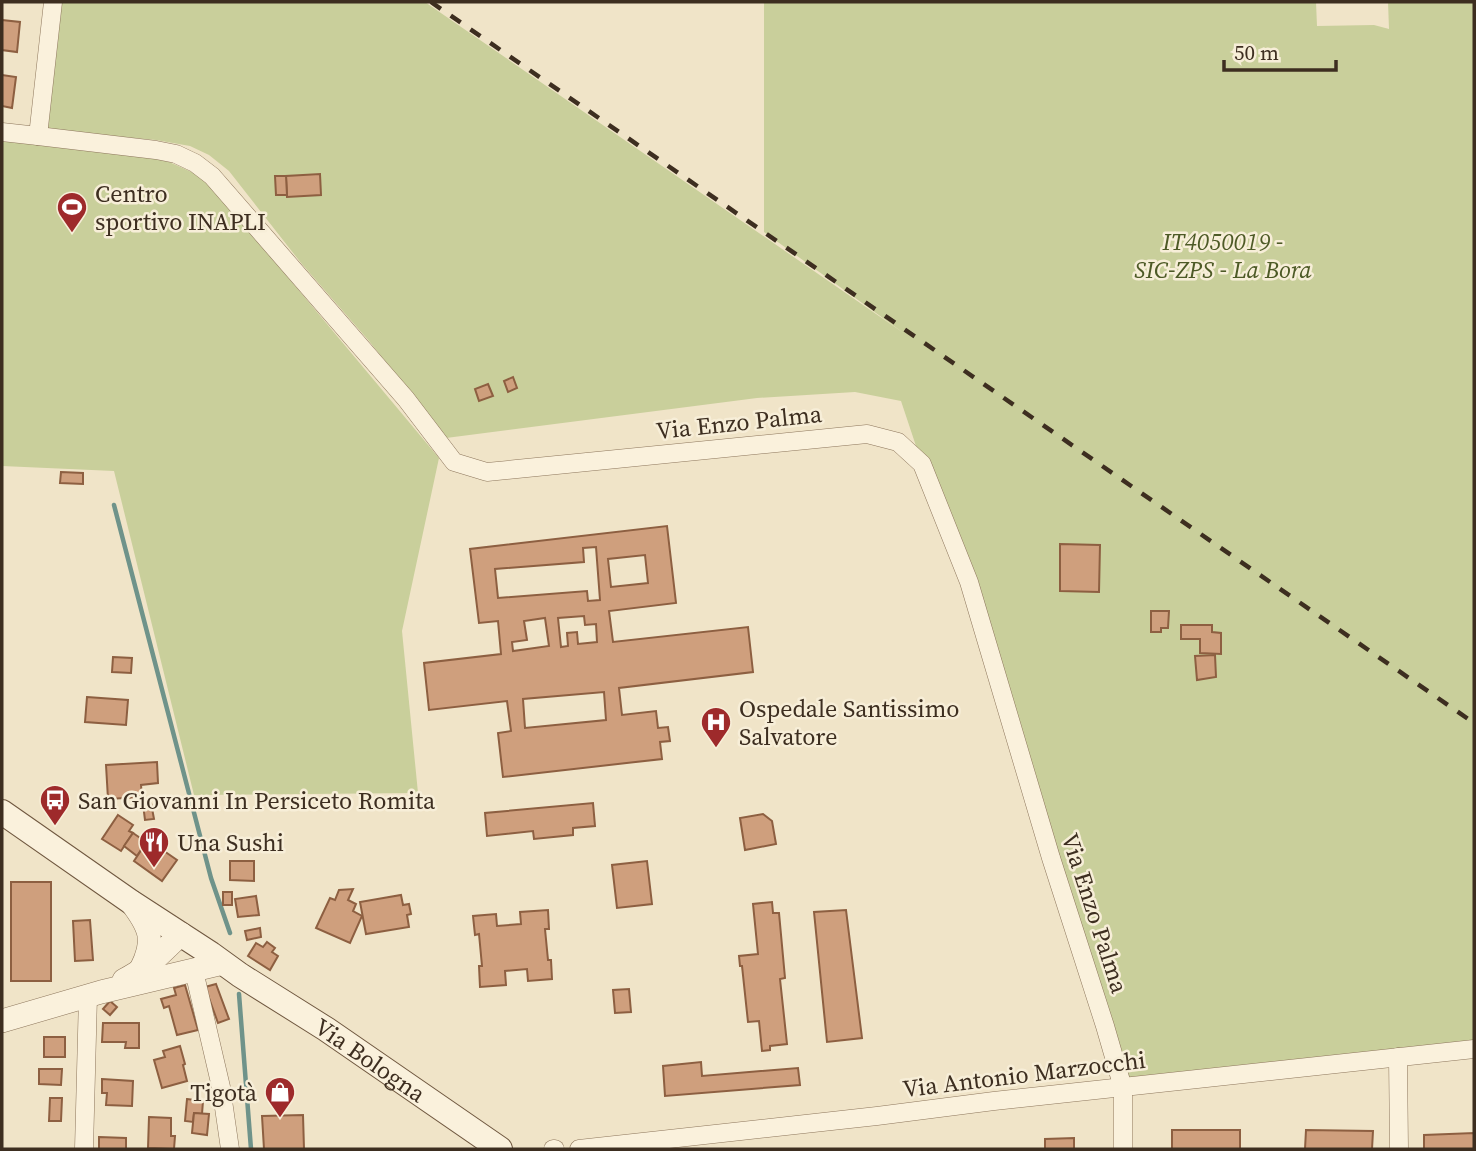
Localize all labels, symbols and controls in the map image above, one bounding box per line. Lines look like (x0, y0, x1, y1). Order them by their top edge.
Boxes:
scale bar (1224, 28, 1336, 72)
text: 50 m (1234, 38, 1279, 67)
place label: Centro sportivo INAPLI (95, 177, 266, 238)
sports icon: Centro sportivo INAPLI (55, 190, 89, 234)
park label: IT4050019 - SIC-ZPS - La Bora (1134, 225, 1312, 286)
street label: Via Enzo Palma (654, 397, 824, 447)
place label: Ospedale Santissimo Salvatore (739, 692, 960, 753)
hospital icon: Ospedale Santissimo Salvatore (699, 705, 733, 749)
bus stop icon: San Giovanni In Persiceto Romita (38, 783, 72, 827)
place label: San Giovanni In Persiceto Romita (78, 784, 436, 817)
restaurant icon: Una Sushi (137, 825, 171, 869)
place label: Una Sushi (177, 826, 284, 859)
street label: Via Enzo Palma (1054, 829, 1137, 998)
street label: Via Bologna (309, 1010, 433, 1110)
street label: Via Antonio Marzocchi (901, 1043, 1147, 1105)
shop icon: Tigotà (263, 1075, 297, 1119)
place label: Tigotà (190, 1076, 258, 1109)

